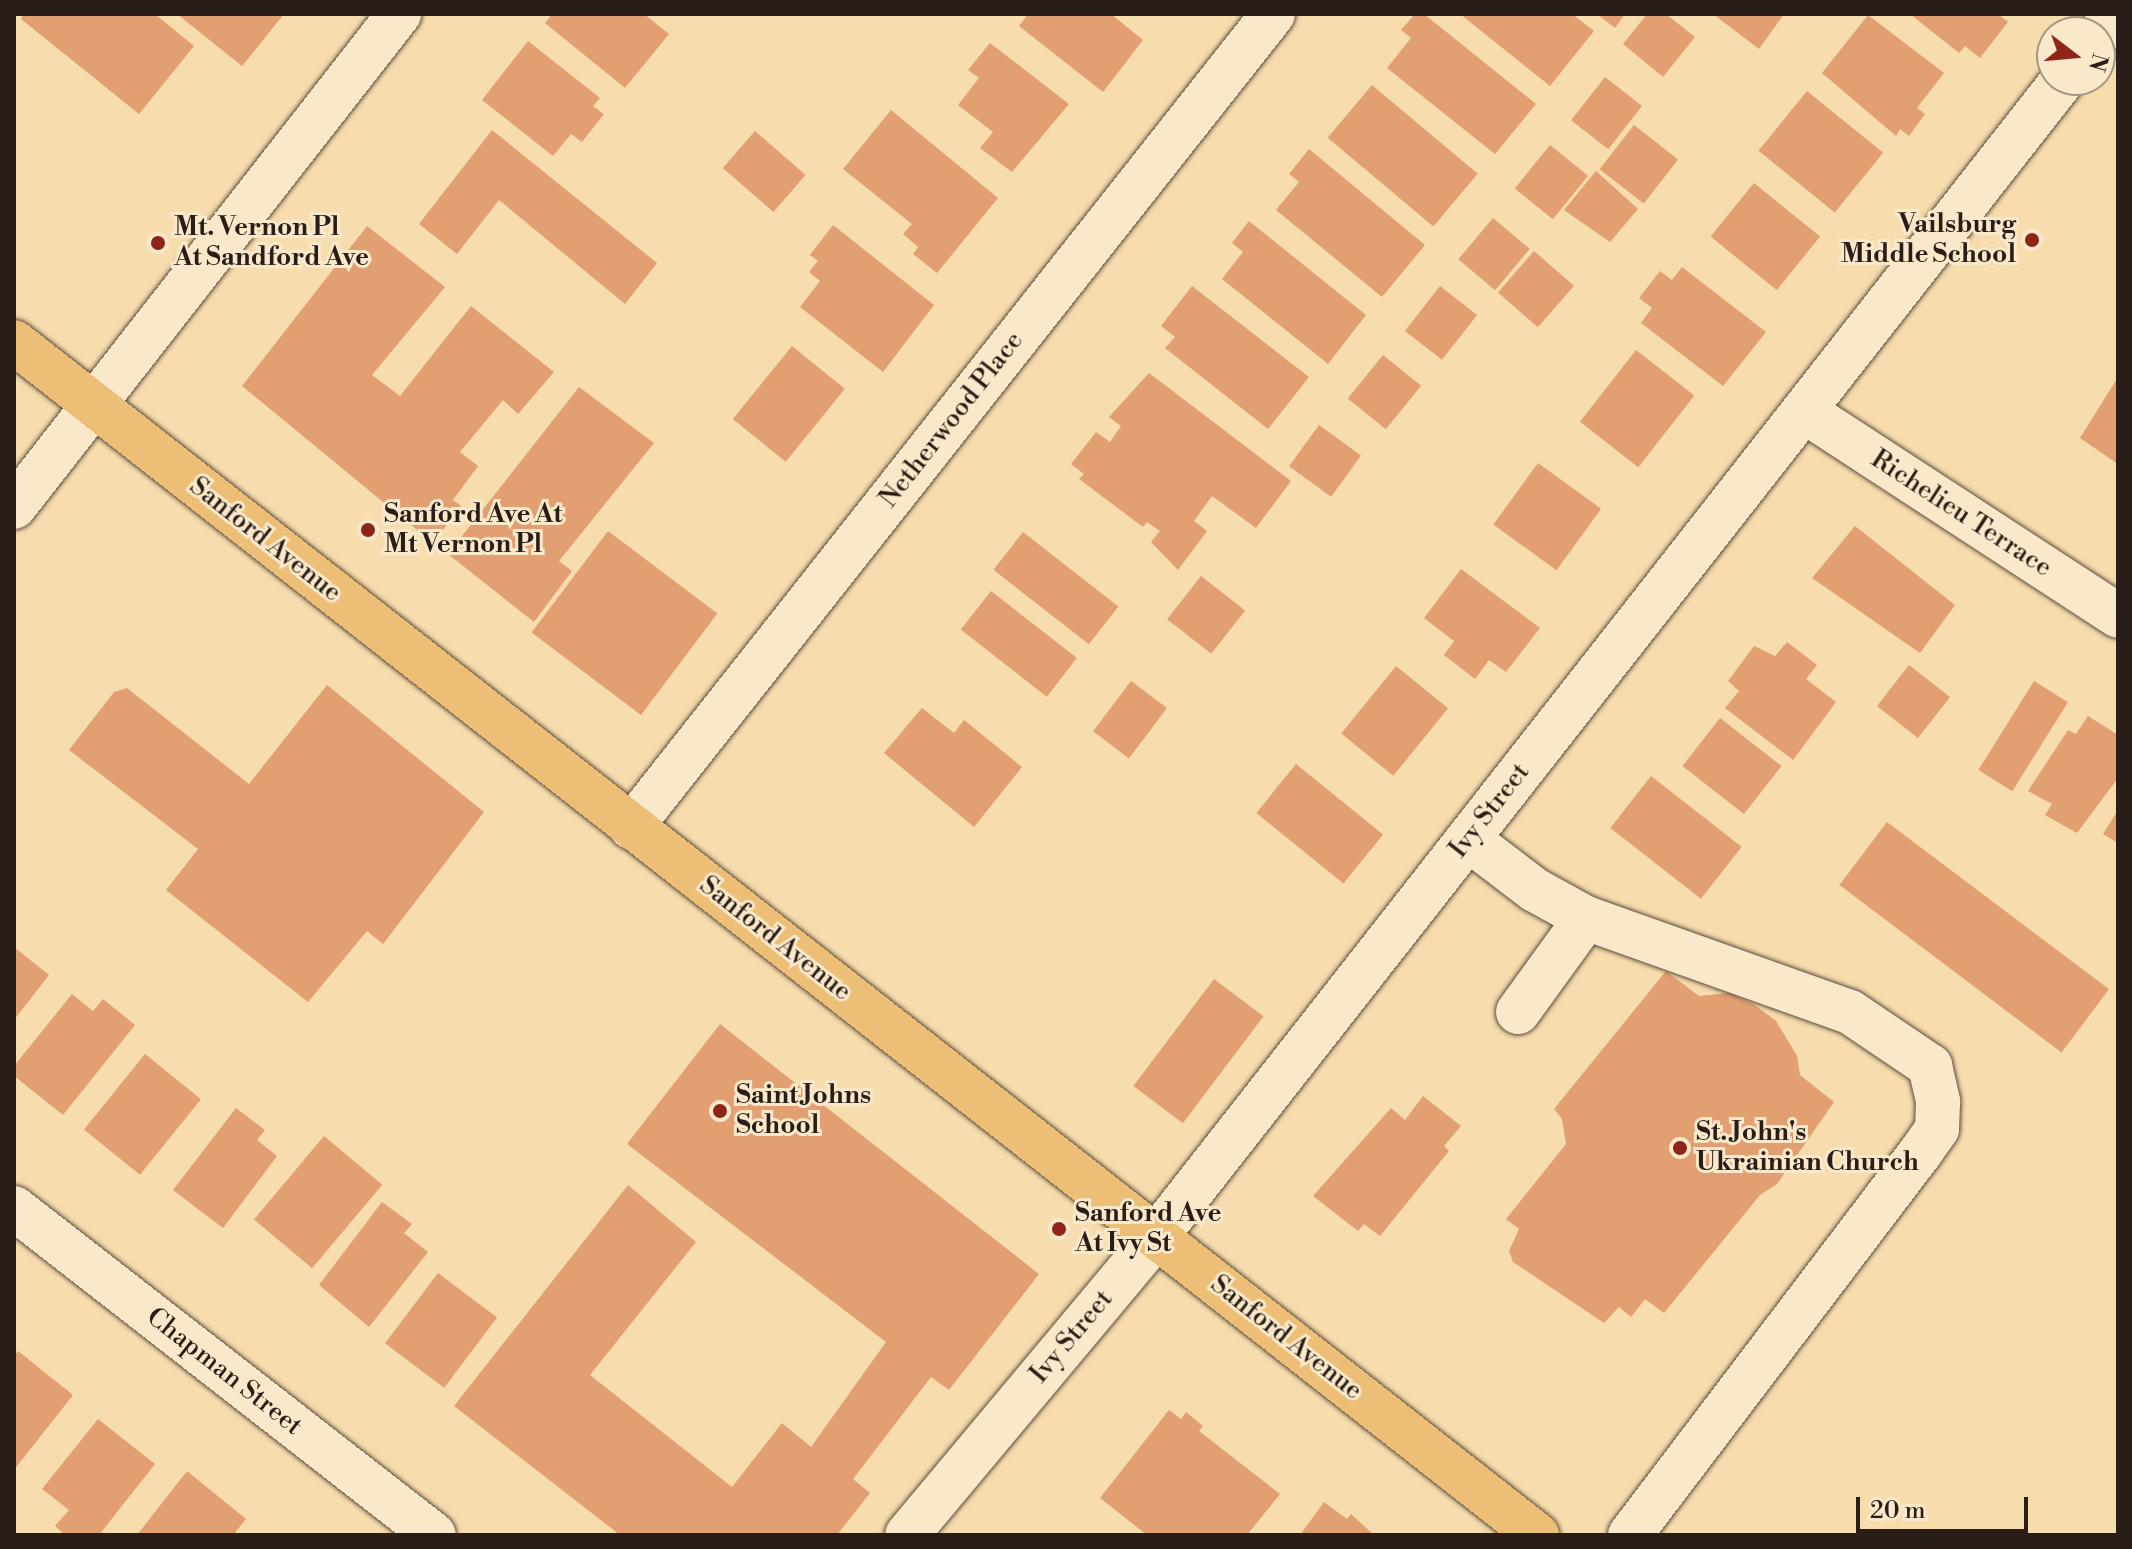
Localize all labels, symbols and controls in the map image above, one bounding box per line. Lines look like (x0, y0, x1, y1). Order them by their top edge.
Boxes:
north arrow (2036, 16, 2116, 96)
text: N (2082, 50, 2113, 74)
place label: Vailsburg Middle School (1841, 209, 2016, 270)
place label: Mt. Vernon Pl At Sandford Ave (174, 212, 369, 274)
marker: Vailsburg Middle School (2023, 231, 2041, 249)
marker: Mt. Vernon Pl At Sandford Ave (149, 234, 167, 252)
street label: Netherwood Place (874, 326, 1030, 514)
street label: Richelieu Terrace (1865, 444, 2057, 584)
street label: Sanford Avenue (183, 471, 347, 609)
place label: Sanford Ave At Mt Vernon Pl (384, 499, 562, 560)
marker: Sanford Ave At Mt Vernon Pl (359, 521, 377, 539)
street label: Ivy Street (1443, 757, 1537, 865)
street label: Sanford Avenue (693, 870, 857, 1008)
place label: Saint Johns School (736, 1080, 871, 1142)
marker: Saint Johns School (711, 1102, 729, 1120)
place label: St. John's Ukrainian Church (1696, 1117, 1919, 1178)
marker: St. John's Ukrainian Church (1671, 1139, 1689, 1157)
place label: Sanford Ave At Ivy St (1075, 1198, 1222, 1260)
marker: Sanford Ave At Ivy St (1050, 1220, 1068, 1238)
street label: Sanford Avenue (1204, 1269, 1368, 1407)
street label: Ivy Street (1024, 1284, 1120, 1390)
street label: Chapman Street (140, 1302, 308, 1442)
scale bar (1860, 1481, 2032, 1531)
text: 20 m (1870, 1496, 1926, 1526)

